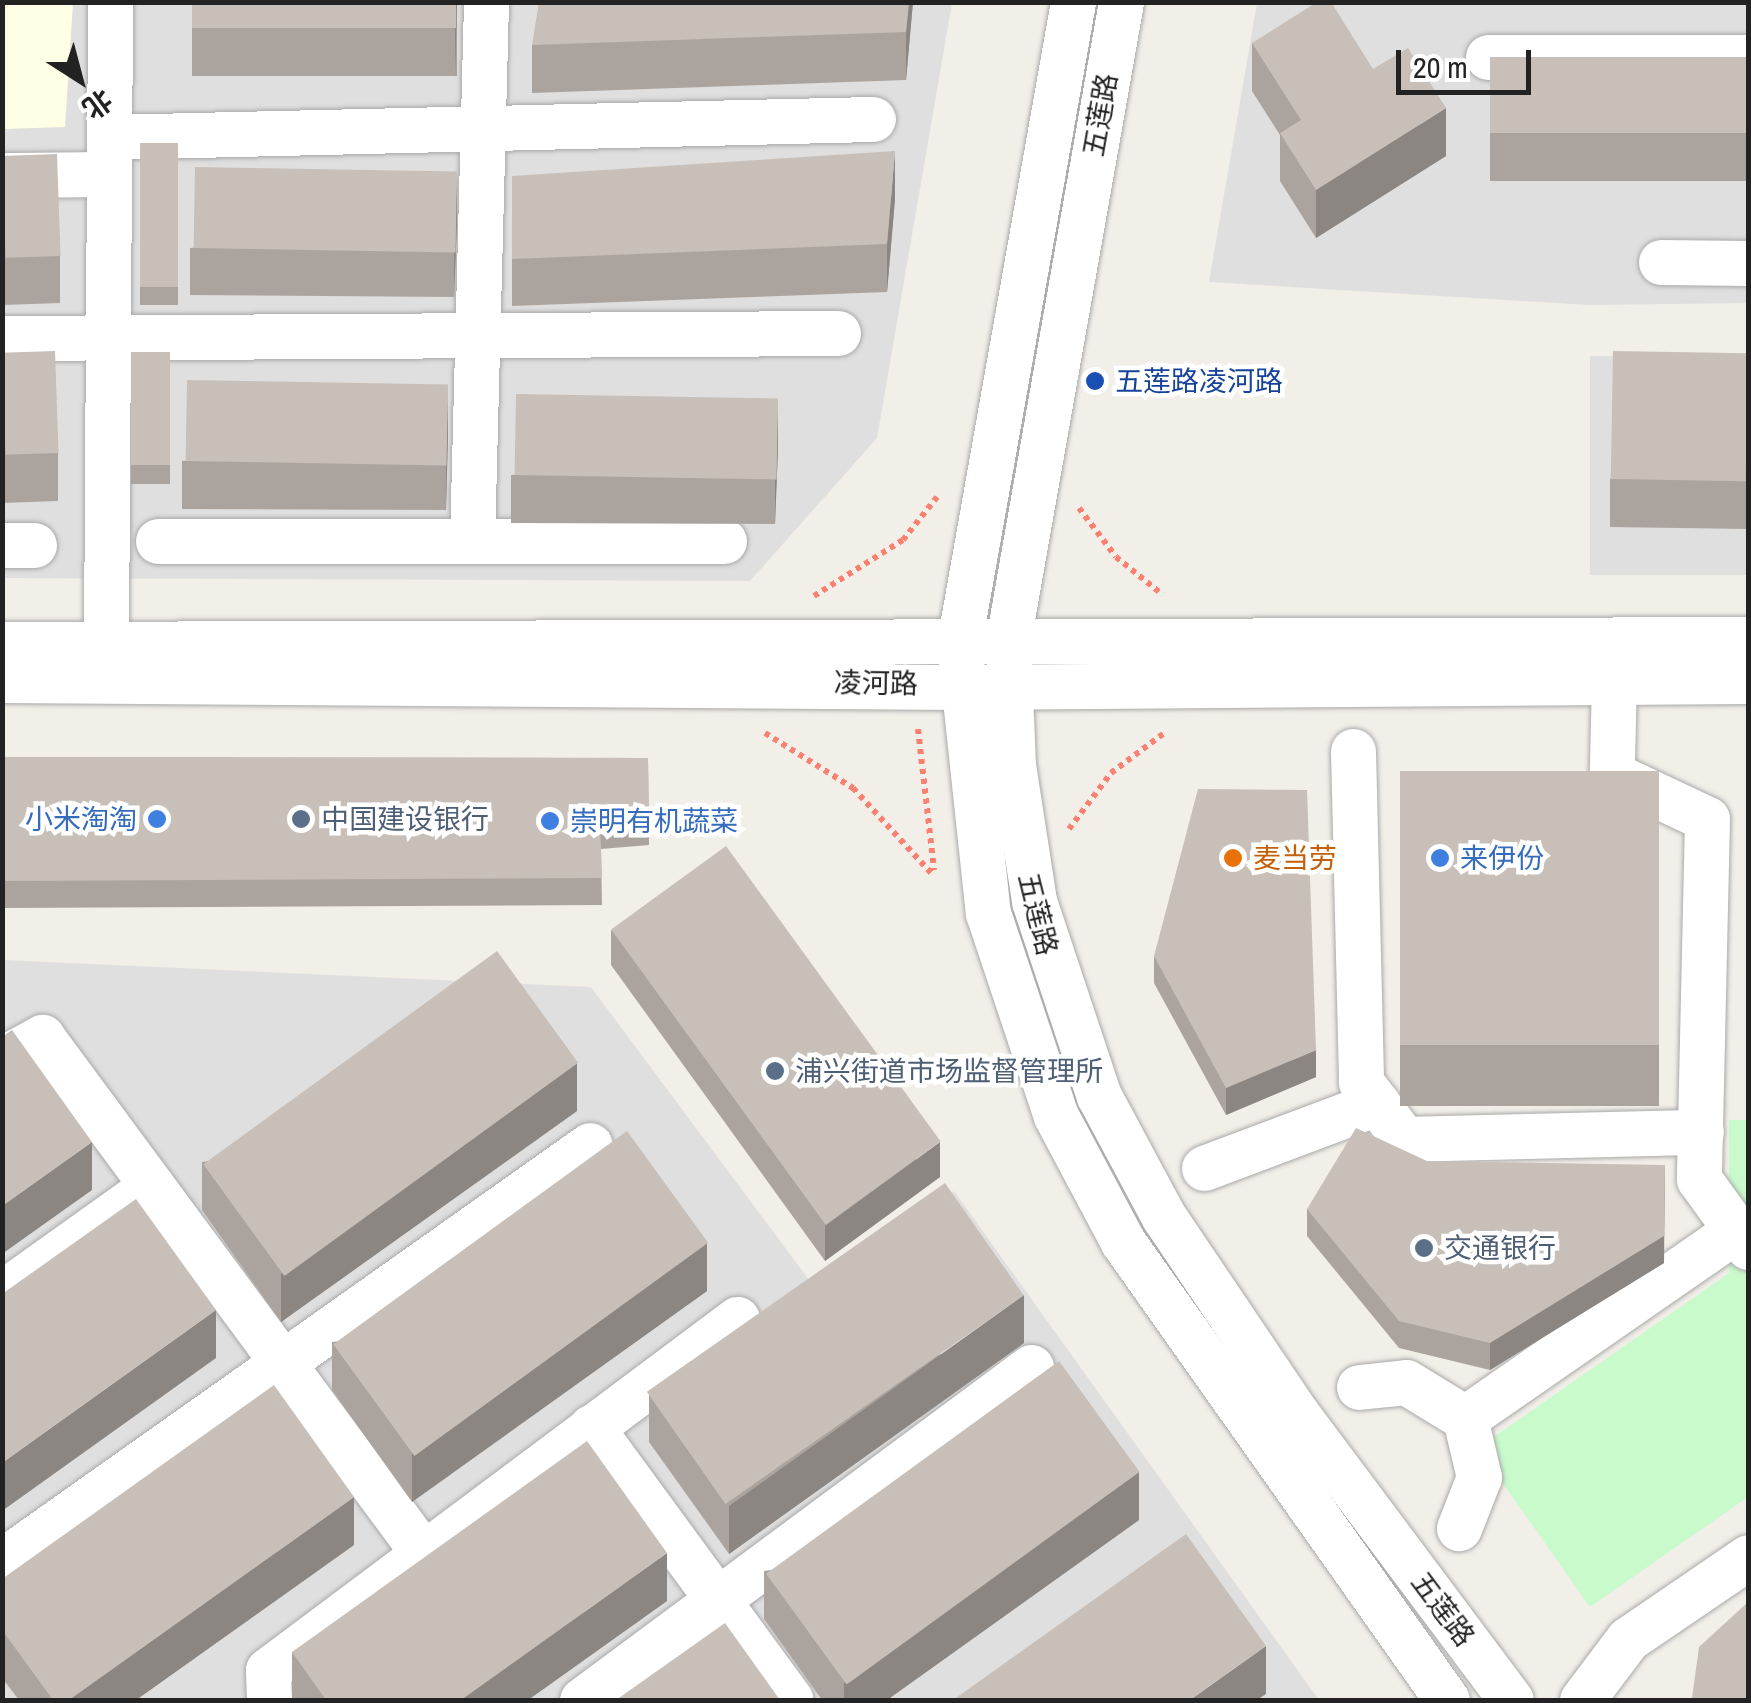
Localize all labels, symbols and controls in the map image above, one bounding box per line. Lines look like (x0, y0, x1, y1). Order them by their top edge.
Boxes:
north arrow (30, 30, 130, 130)
scale bar (1401, 30, 1536, 92)
text: 20 m (1413, 47, 1468, 87)
street label: 五莲路 (1076, 71, 1124, 159)
text: 北 (75, 81, 120, 128)
place label: 五莲路凌河路 (1115, 364, 1283, 398)
marker: 五莲路凌河路 (1084, 370, 1106, 392)
street label: 凌河路 (834, 665, 918, 701)
place label: 小米淘淘 (25, 802, 137, 836)
place label: 中国建设银行 (321, 802, 489, 836)
place label: 崇明有机蔬菜 (570, 804, 738, 838)
marker: 小米淘淘 (146, 808, 168, 830)
marker: 中国建设银行 (290, 808, 312, 830)
marker: 崇明有机蔬菜 (539, 810, 561, 832)
place label: 麦当劳 (1253, 841, 1337, 875)
place label: 来伊份 (1460, 841, 1544, 875)
marker: 麦当劳 (1222, 847, 1244, 869)
marker: 来伊份 (1429, 847, 1451, 869)
street label: 五莲路 (1012, 869, 1064, 959)
place label: 浦兴街道市场监督管理所 (795, 1054, 1103, 1088)
marker: 浦兴街道市场监督管理所 (764, 1060, 786, 1082)
place label: 交通银行 (1444, 1231, 1556, 1265)
marker: 交通银行 (1413, 1237, 1435, 1259)
street label: 五莲路 (1404, 1565, 1482, 1653)

